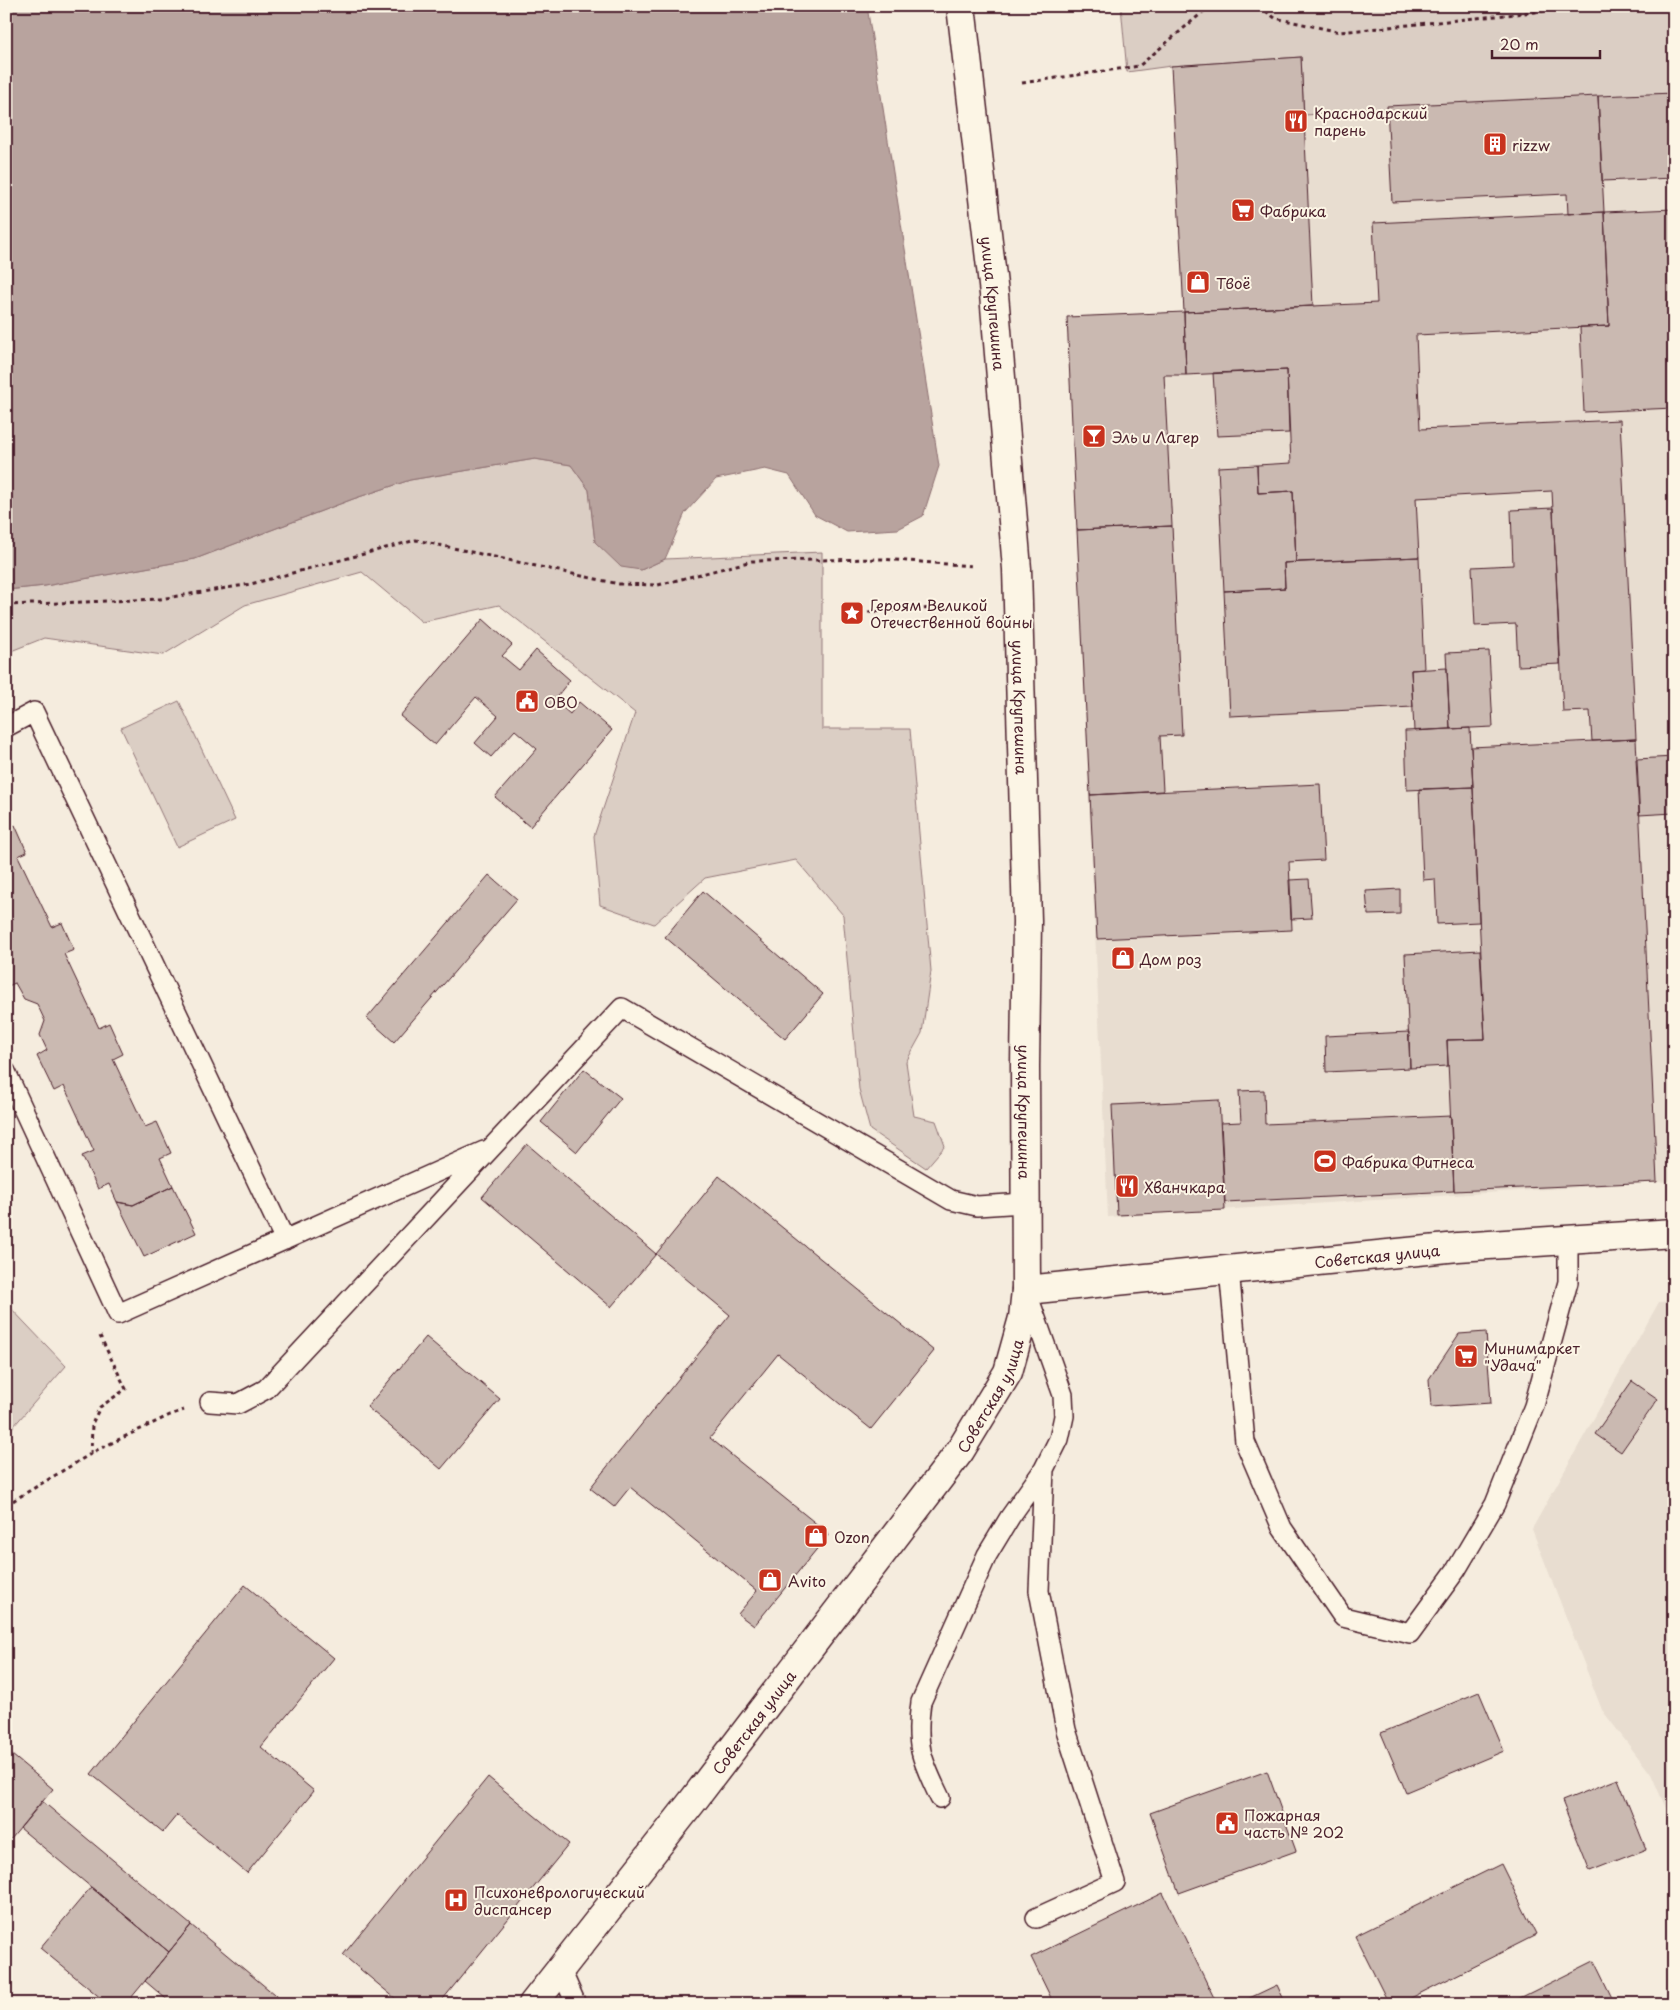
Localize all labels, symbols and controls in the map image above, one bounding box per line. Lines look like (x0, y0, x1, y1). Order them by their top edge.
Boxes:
scale bar (1492, 28, 1600, 60)
text: 20 m (1500, 32, 1539, 55)
place label: Краснодарский парень (1314, 101, 1428, 141)
restaurant icon: Краснодарский парень (1283, 108, 1309, 134)
building icon: rizzw (1482, 131, 1508, 157)
place label: rizzw (1512, 133, 1551, 156)
supermarket icon: Фабрика (1230, 197, 1256, 223)
place label: Фабрика (1260, 199, 1327, 222)
street label: улица Крупешина (976, 235, 1012, 372)
shop icon: Твоё (1185, 269, 1211, 295)
place label: Твоё (1216, 271, 1250, 294)
bar icon: Эль и Лагер (1081, 423, 1107, 449)
place label: Эль и Лагер (1112, 425, 1199, 448)
place label: Героям Великой Отечественной войны (870, 593, 1033, 633)
place icon: Героям Великой Отечественной войны (839, 600, 865, 626)
street label: улица Крупешина (1008, 639, 1034, 775)
public building icon: ОВО (514, 688, 540, 714)
place label: ОВО (544, 690, 578, 713)
shop icon: Дом роз (1110, 945, 1136, 971)
place label: Дом роз (1139, 947, 1202, 970)
street label: улица Крупешина (1013, 1044, 1037, 1180)
sports icon: Фабрика Фитнеса (1312, 1148, 1338, 1174)
place label: Фабрика Фитнеса (1342, 1150, 1475, 1173)
restaurant icon: Хванчкара (1114, 1173, 1140, 1199)
place label: Хванчкара (1144, 1175, 1226, 1198)
street label: Советская улица (1313, 1237, 1441, 1273)
street label: Советская улица (950, 1336, 1028, 1457)
place label: Минимаркет "Удача" (1484, 1336, 1580, 1376)
supermarket icon: Минимаркет "Удача" (1453, 1343, 1479, 1369)
shop icon: Ozon (803, 1523, 829, 1549)
place label: Ozon (834, 1525, 870, 1548)
shop icon: Avito (757, 1567, 783, 1593)
place label: Avito (788, 1569, 826, 1592)
street label: Советская улица (706, 1664, 801, 1779)
place label: Пожарная часть № 202 (1244, 1803, 1344, 1843)
public building icon: Пожарная часть № 202 (1214, 1810, 1240, 1836)
place label: Психоневрологический диспансер (474, 1880, 645, 1920)
hospital icon: Психоневрологический диспансер (443, 1887, 469, 1913)

